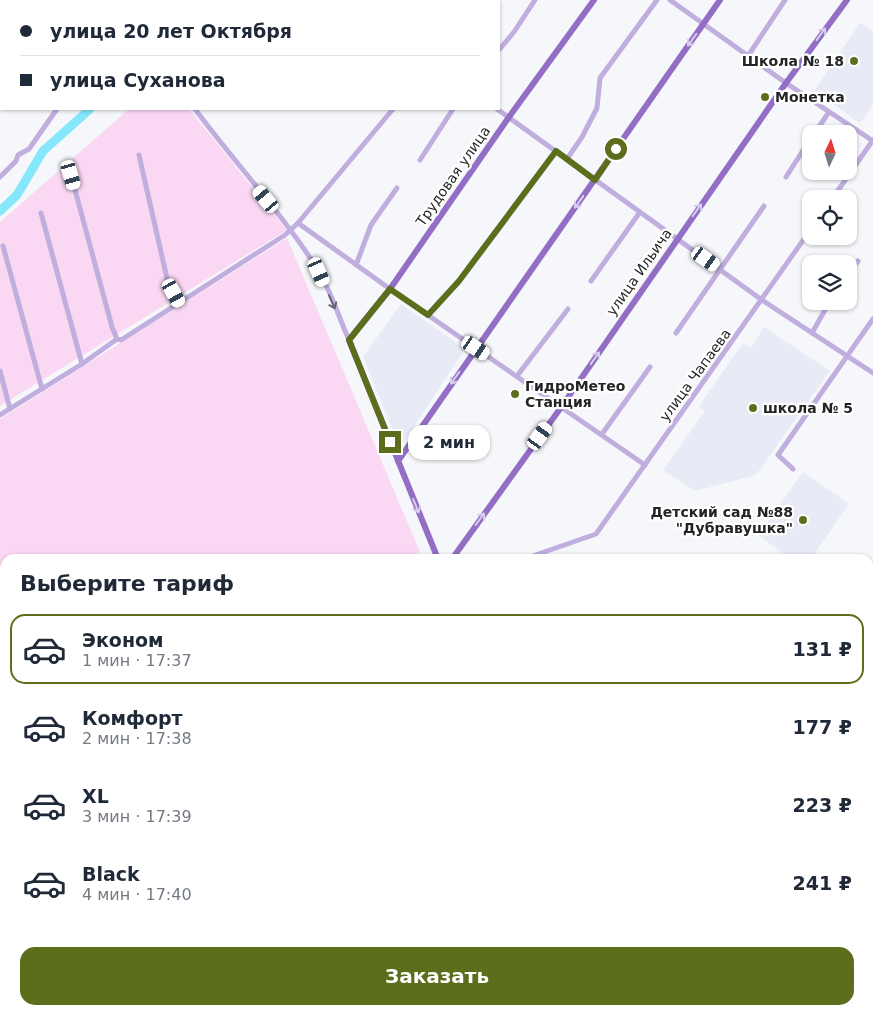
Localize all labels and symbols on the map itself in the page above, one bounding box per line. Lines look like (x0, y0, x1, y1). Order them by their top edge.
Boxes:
one-way arrow (816, 28, 827, 42)
one-way arrow (686, 33, 697, 47)
place label: Школа № 18 (742, 53, 844, 69)
marker: Школа № 18 (848, 55, 860, 67)
place label: Монетка (775, 89, 845, 105)
marker: Монетка (759, 91, 771, 103)
street label: Трудовая улица (412, 123, 493, 230)
north arrow (802, 125, 858, 180)
route start (605, 138, 627, 160)
car (59, 159, 82, 191)
car (250, 183, 281, 215)
one-way arrow (574, 195, 584, 209)
one-way arrow (692, 203, 702, 217)
street label: улица Ильича (603, 225, 675, 319)
car (689, 244, 722, 274)
car (306, 255, 331, 289)
car (160, 276, 187, 310)
one-way arrow (328, 294, 338, 309)
street label: улица Чапаева (656, 326, 734, 424)
car (459, 333, 492, 363)
one-way arrow (590, 351, 600, 365)
one-way arrow (450, 370, 460, 384)
place label: ГидроМетео Станция (525, 378, 626, 410)
marker: ГидроМетео Станция (509, 388, 521, 400)
place label: школа № 5 (763, 400, 853, 416)
marker: школа № 5 (747, 402, 759, 414)
car (525, 419, 554, 453)
callout: 2 мин (408, 424, 490, 460)
route end (379, 431, 401, 453)
one-way arrow (412, 498, 421, 513)
place label: Детский сад №88 "Дубравушка" (650, 504, 793, 536)
one-way arrow (475, 513, 486, 526)
marker: Детский сад №88 "Дубравушка" (797, 514, 809, 526)

